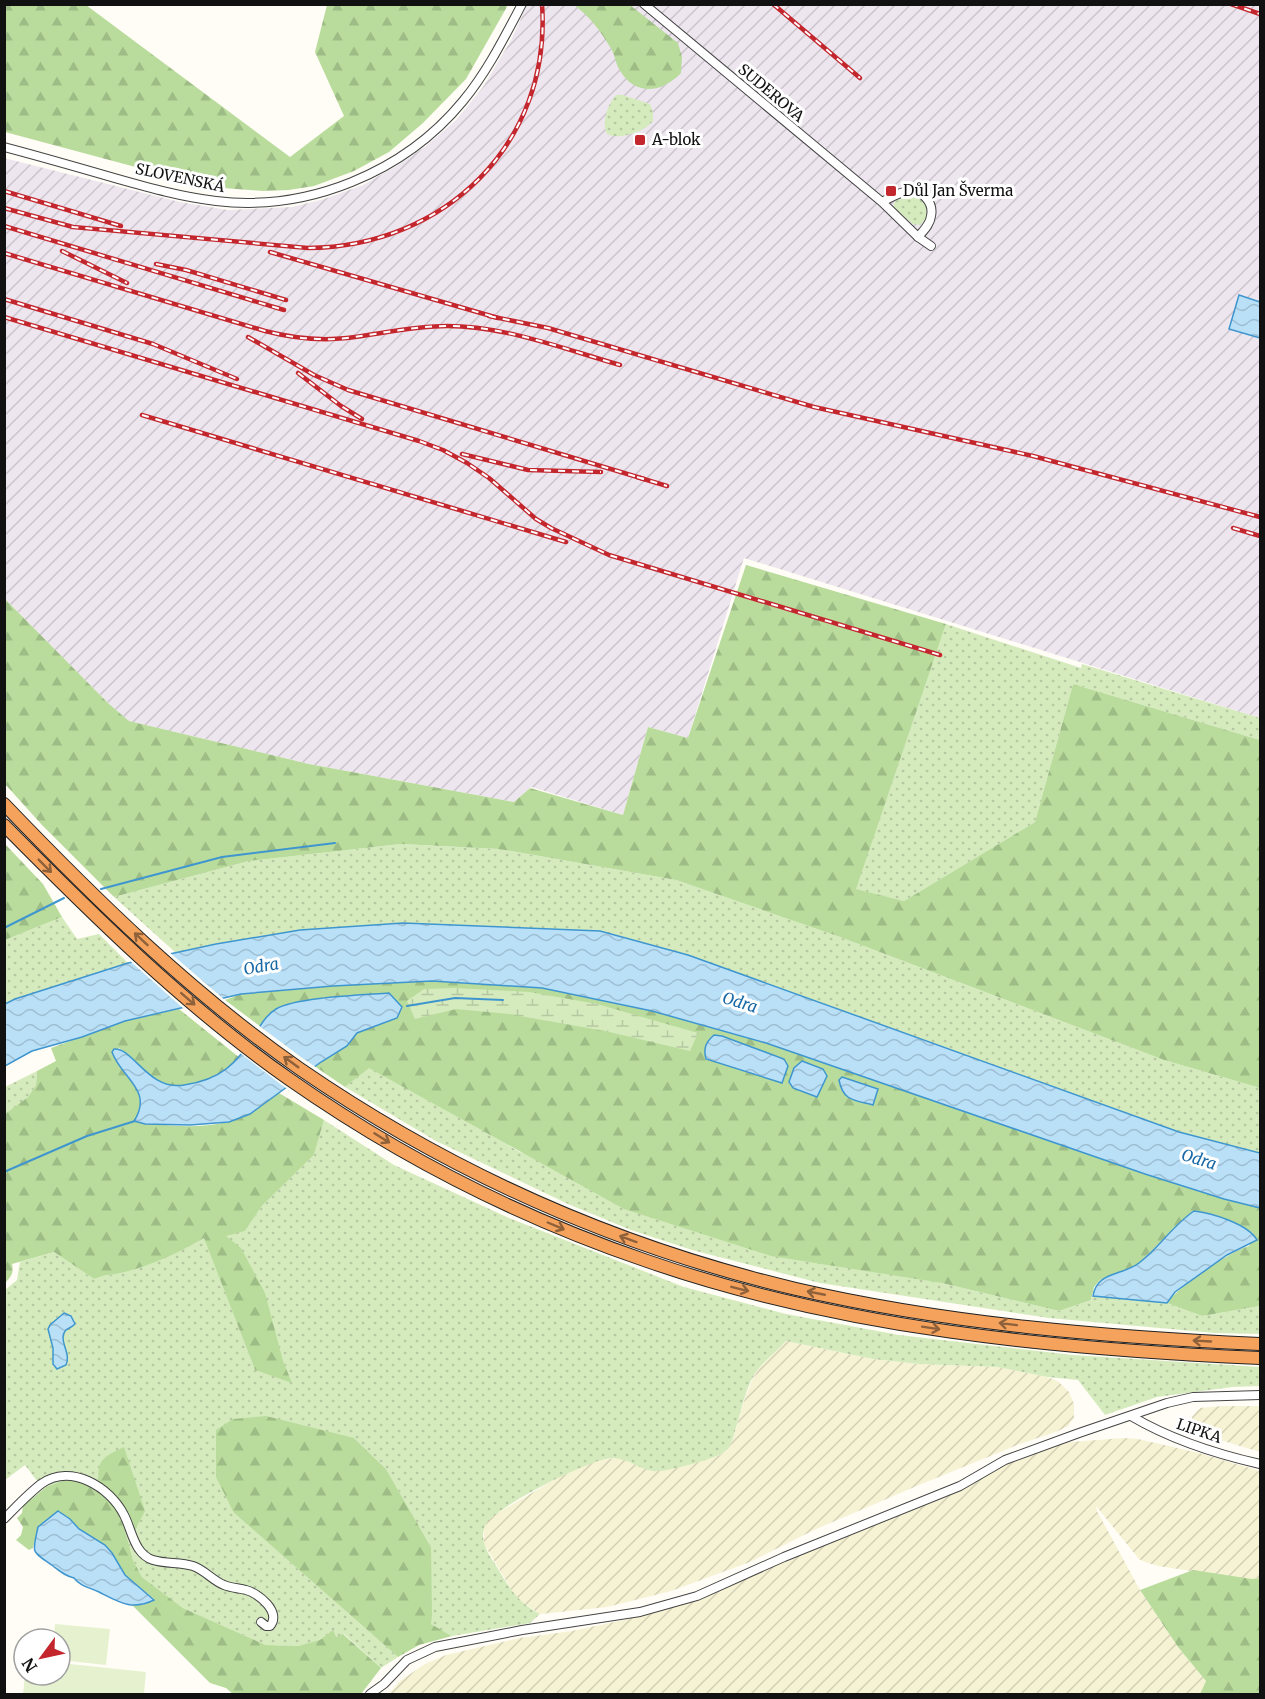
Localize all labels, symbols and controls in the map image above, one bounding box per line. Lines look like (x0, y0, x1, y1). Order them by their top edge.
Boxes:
street label: SUDEROVA (734, 59, 809, 126)
place label: A-blok (651, 130, 701, 149)
marker: A-blok (633, 133, 647, 147)
street label: SLOVENSKÁ (134, 158, 227, 196)
place label: Důl Jan Šverma (903, 180, 1013, 200)
marker: Důl Jan Šverma (884, 184, 898, 198)
one-way arrow (38, 859, 53, 874)
one-way arrow (133, 932, 148, 946)
water label: Odra (242, 953, 280, 979)
water label: Odra (720, 987, 760, 1017)
one-way arrow (180, 992, 195, 1006)
one-way arrow (284, 1056, 300, 1069)
one-way arrow (373, 1133, 390, 1145)
water label: Odra (1179, 1144, 1219, 1174)
one-way arrow (546, 1221, 564, 1232)
one-way arrow (619, 1232, 638, 1243)
one-way arrow (730, 1283, 749, 1295)
one-way arrow (806, 1287, 826, 1298)
one-way arrow (998, 1318, 1018, 1329)
one-way arrow (921, 1322, 941, 1333)
one-way arrow (1193, 1336, 1213, 1347)
street label: LIPKA (1174, 1414, 1224, 1447)
north arrow (12, 1627, 72, 1687)
text: N (17, 1654, 41, 1676)

